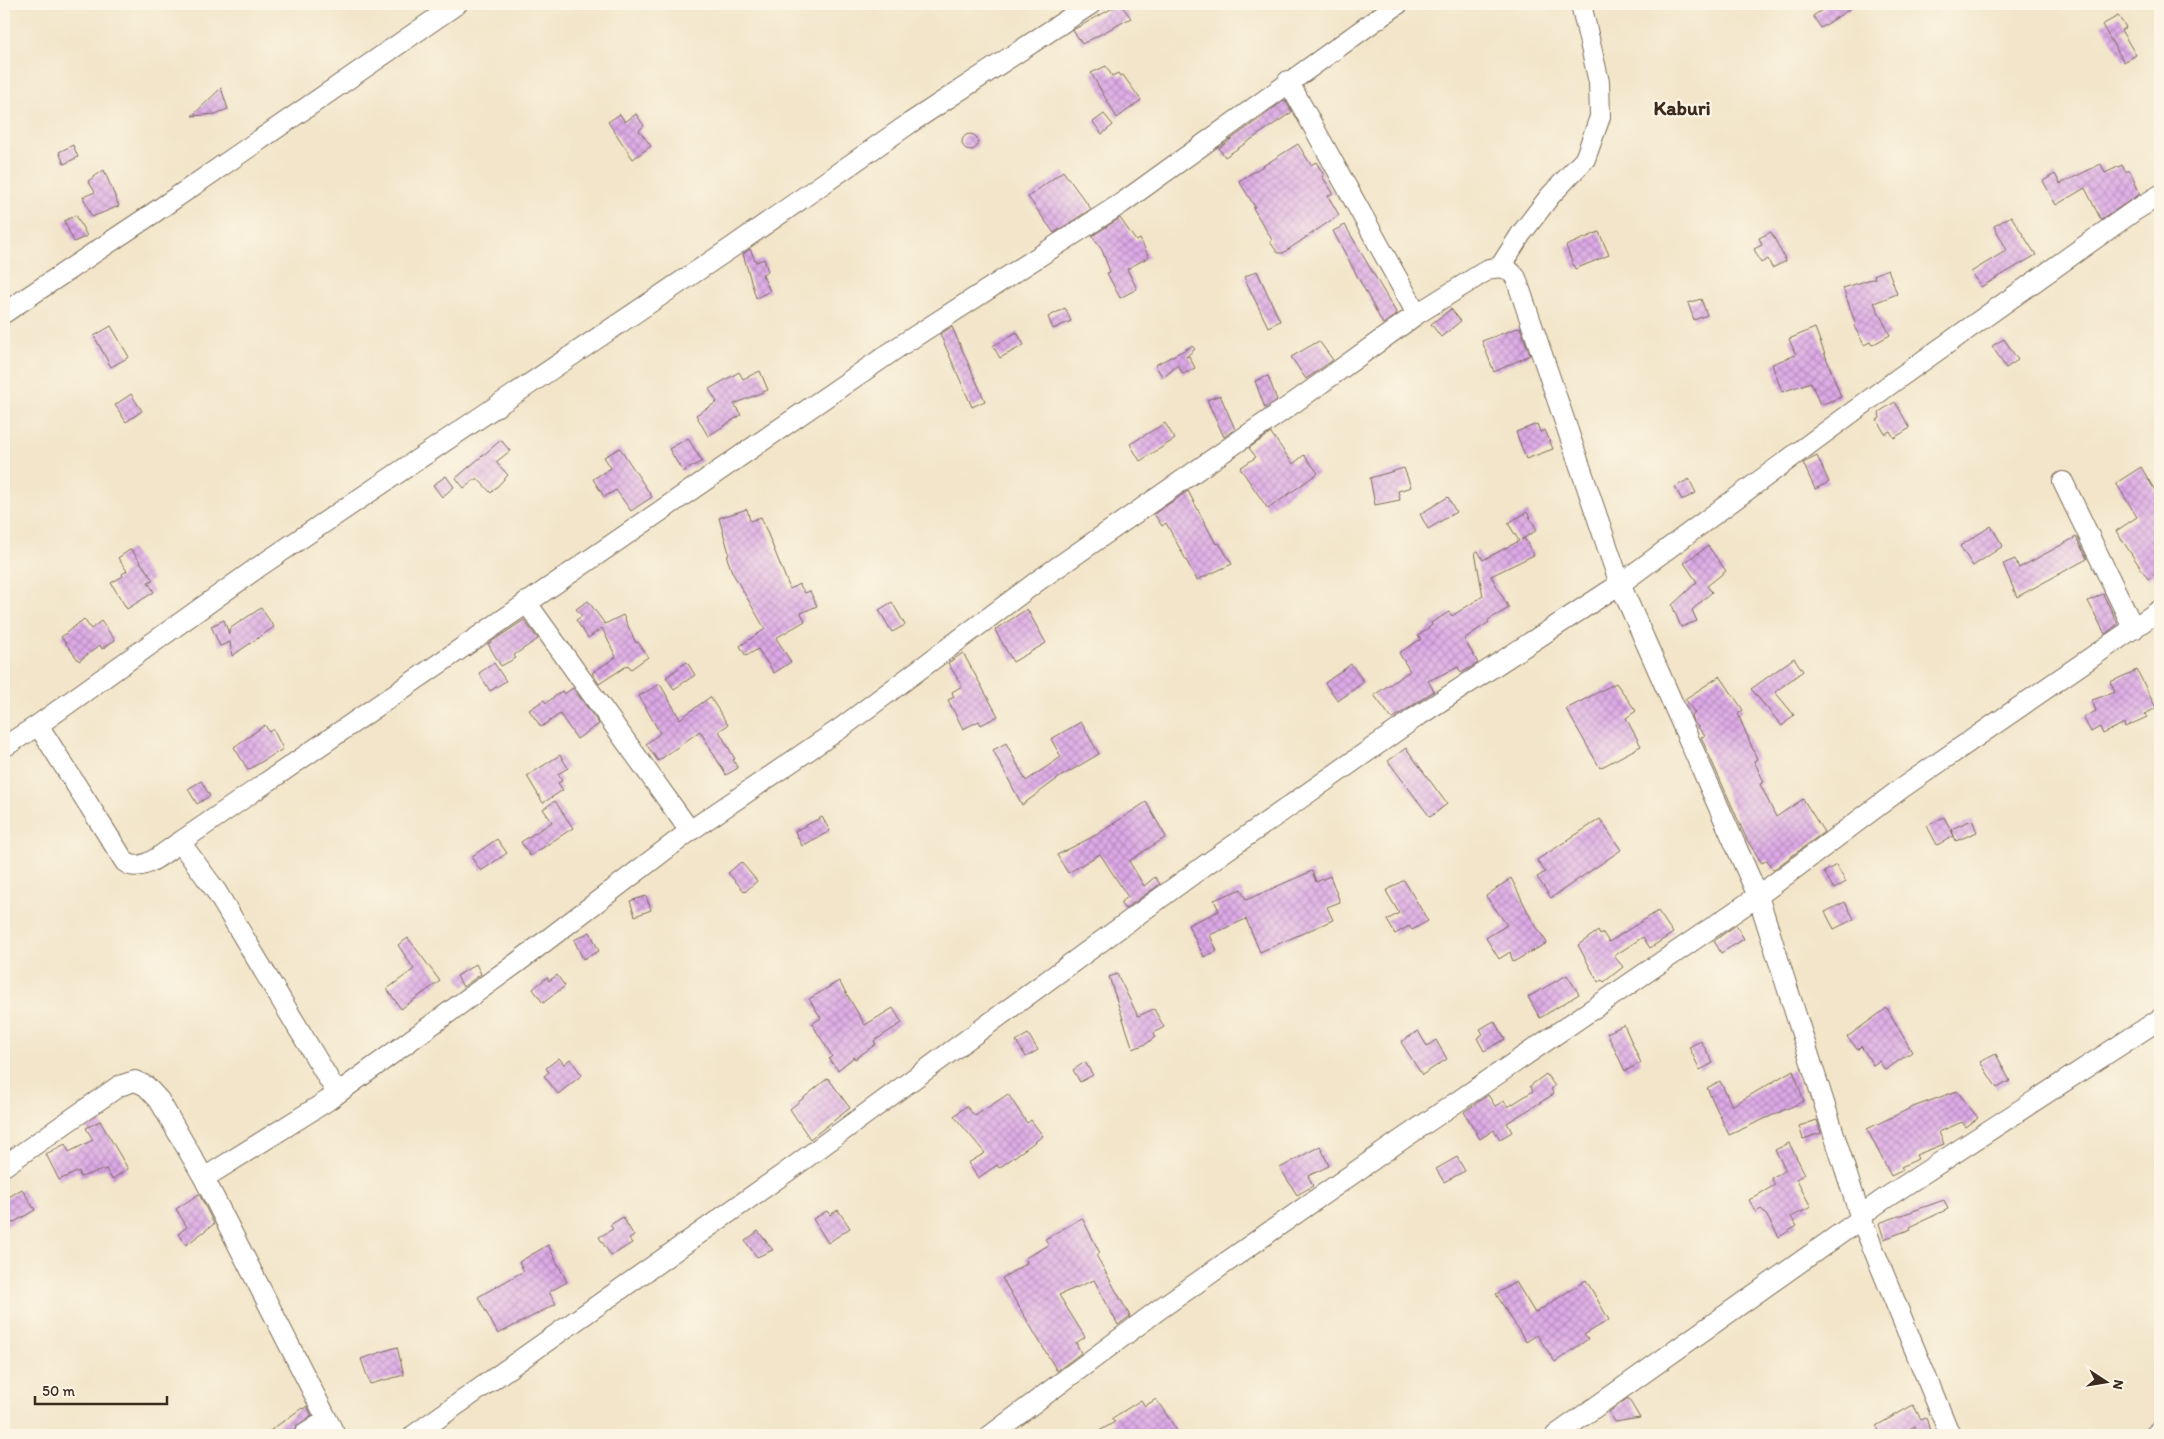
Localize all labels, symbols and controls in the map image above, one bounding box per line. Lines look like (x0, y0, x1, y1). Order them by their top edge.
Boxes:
district label: Kaburi (1653, 96, 1711, 120)
north arrow (2082, 1356, 2132, 1406)
scale bar (35, 1374, 168, 1406)
text: N (2109, 1378, 2128, 1391)
text: 50 m (42, 1382, 75, 1400)

